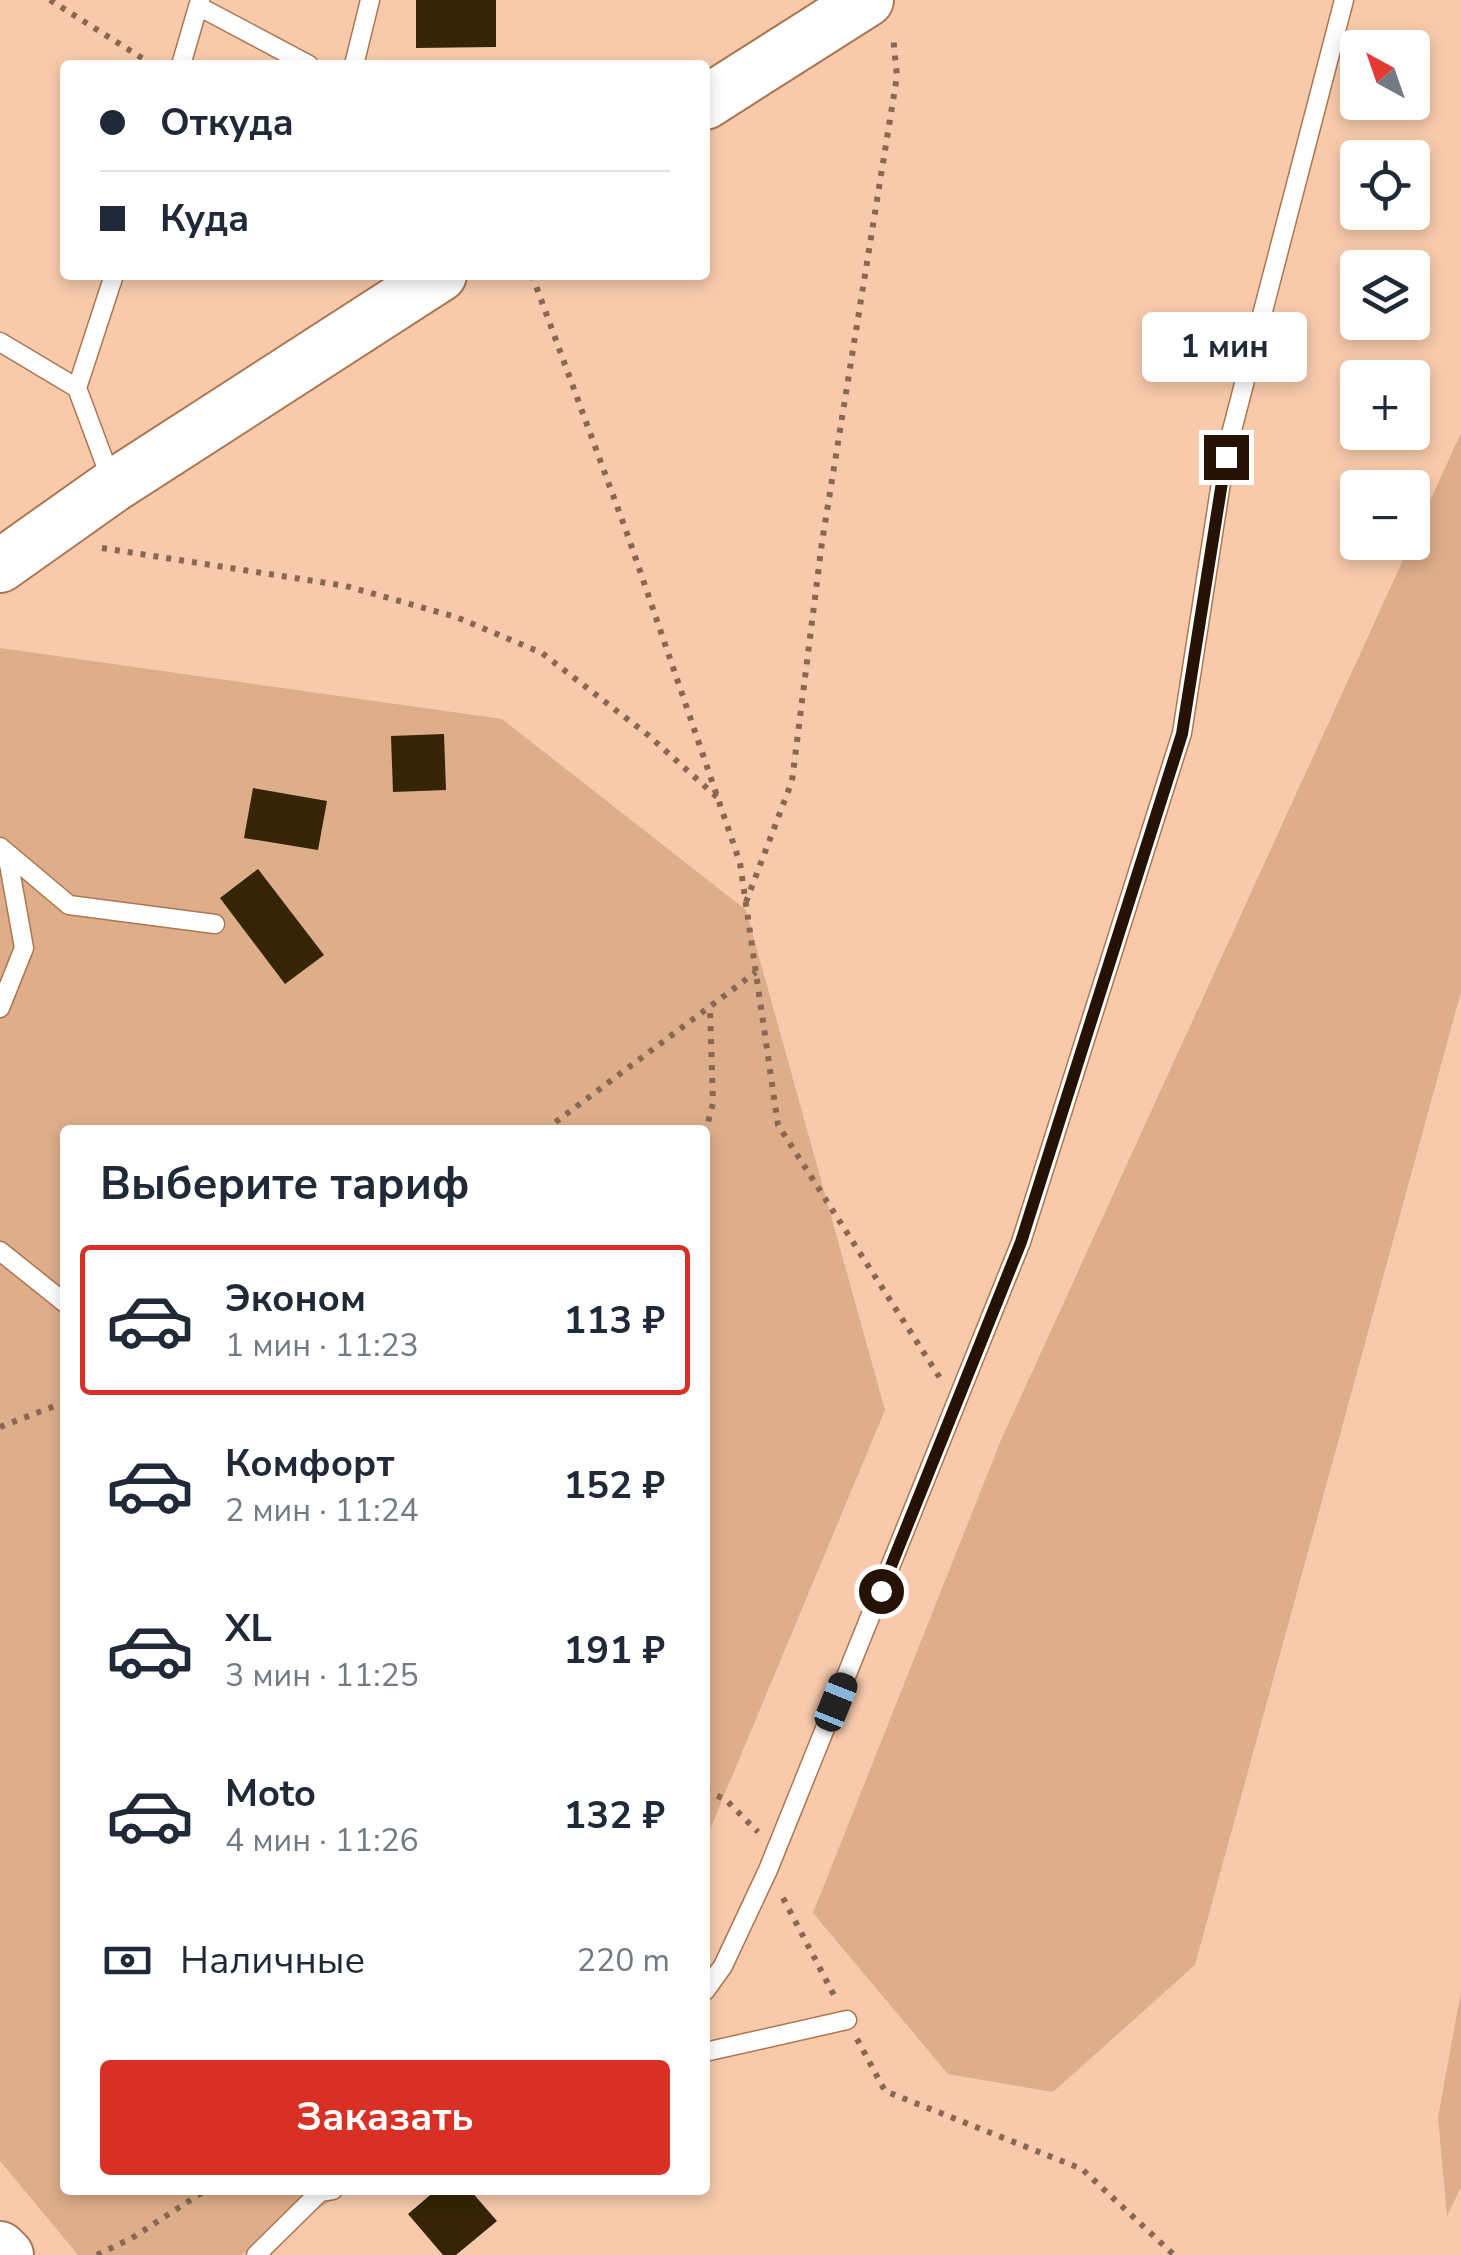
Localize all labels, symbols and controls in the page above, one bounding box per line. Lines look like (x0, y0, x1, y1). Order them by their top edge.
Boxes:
north arrow (1340, 30, 1430, 120)
map controls (1340, 30, 1430, 560)
text: Откуда (160, 97, 294, 148)
button: locate (1340, 140, 1430, 230)
text: Куда (160, 193, 249, 244)
button: layers (1340, 250, 1430, 340)
callout: 1 мин (1144, 312, 1308, 382)
text: 1 мин (1180, 325, 1269, 368)
button: + (1340, 360, 1430, 450)
route end (1204, 435, 1249, 480)
button: − (1340, 470, 1430, 560)
text: Выберите тариф (100, 1154, 470, 1215)
text: Эконом (225, 1273, 366, 1324)
icon: car (105, 1275, 195, 1365)
text: 113 ₽ (564, 1295, 665, 1346)
text: 1 мин · 11:23 (225, 1324, 419, 1367)
text: Комфорт (225, 1438, 394, 1489)
icon: car (105, 1440, 195, 1530)
text: 152 ₽ (564, 1460, 665, 1511)
text: 2 мин · 11:24 (225, 1489, 419, 1532)
route start (859, 1569, 904, 1614)
text: XL (225, 1603, 272, 1654)
icon: car (105, 1605, 195, 1695)
text: 191 ₽ (564, 1625, 665, 1676)
text: 3 мин · 11:25 (225, 1654, 419, 1697)
car (811, 1669, 861, 1735)
text: Moto (225, 1768, 316, 1819)
icon: car (105, 1770, 195, 1860)
text: 132 ₽ (564, 1790, 665, 1841)
text: 4 мин · 11:26 (225, 1819, 419, 1862)
icon: cash (100, 1933, 155, 1988)
text: Наличные (180, 1935, 365, 1986)
text: 220 m (577, 1939, 670, 1982)
button: Заказать (100, 2060, 670, 2175)

